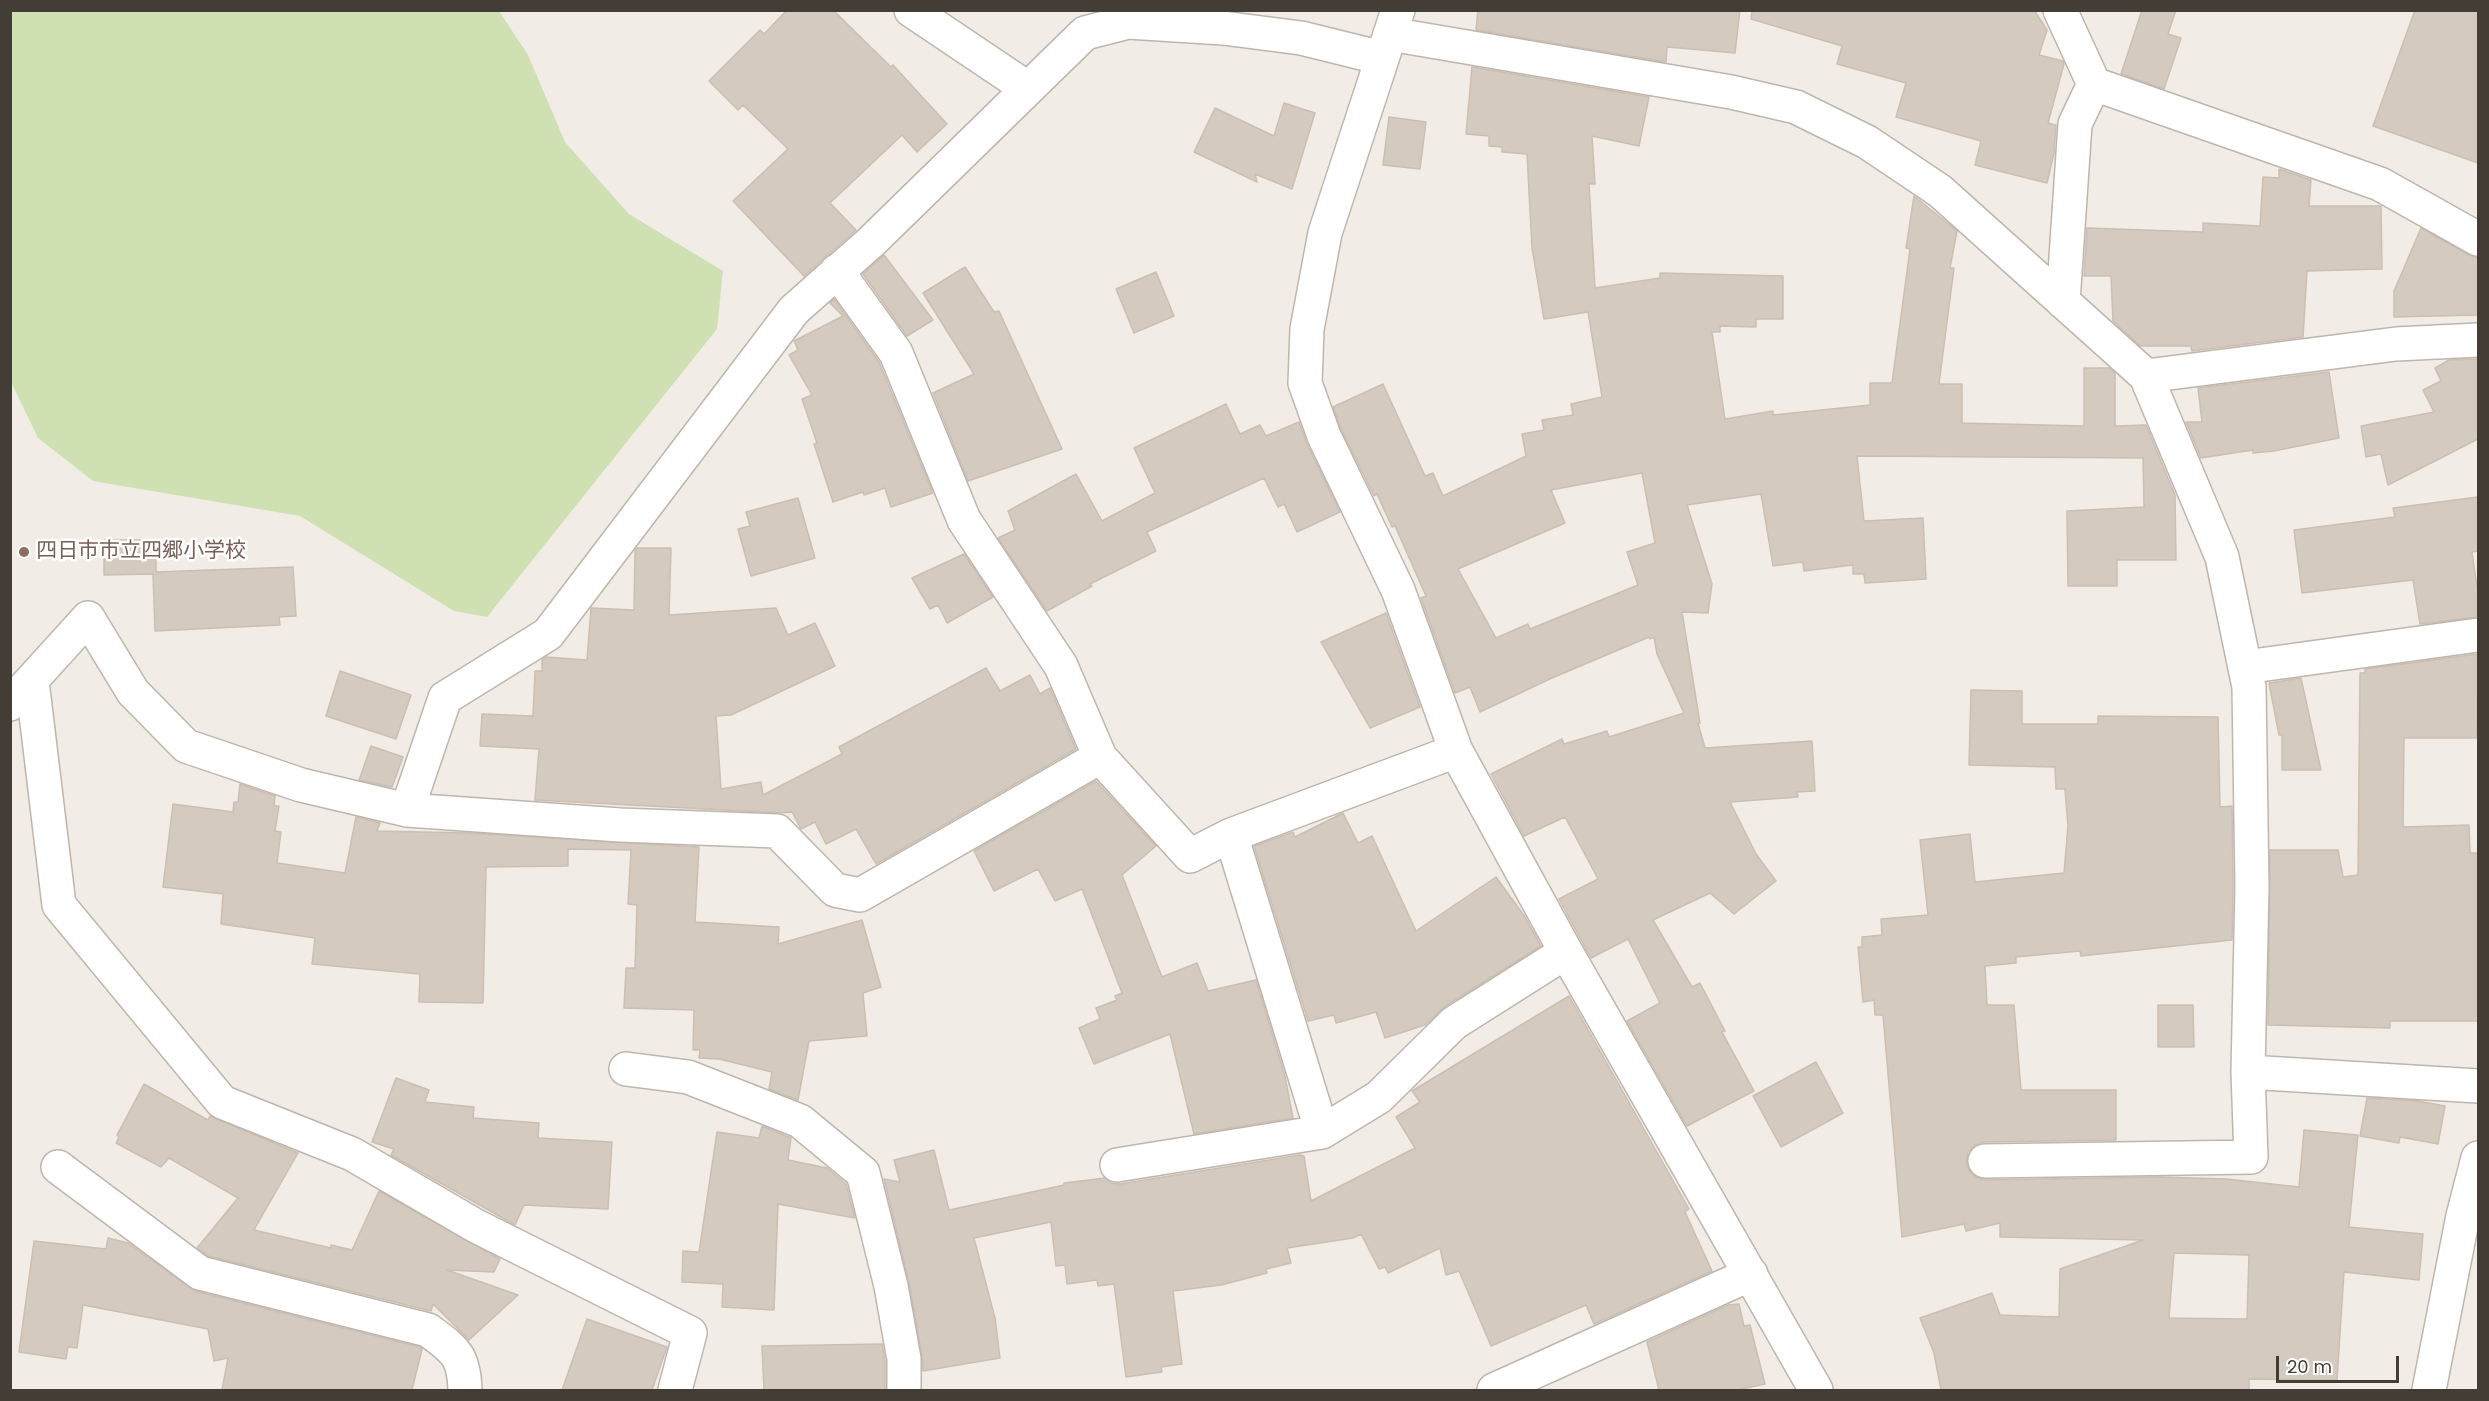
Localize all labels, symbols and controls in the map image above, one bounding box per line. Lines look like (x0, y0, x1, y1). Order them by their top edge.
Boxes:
place label: 四日市市立四郷小学校 (36, 539, 246, 565)
marker: 四日市市立四郷小学校 (17, 545, 31, 559)
scale bar (2279, 1344, 2402, 1382)
text: 20 m (2287, 1354, 2332, 1379)

